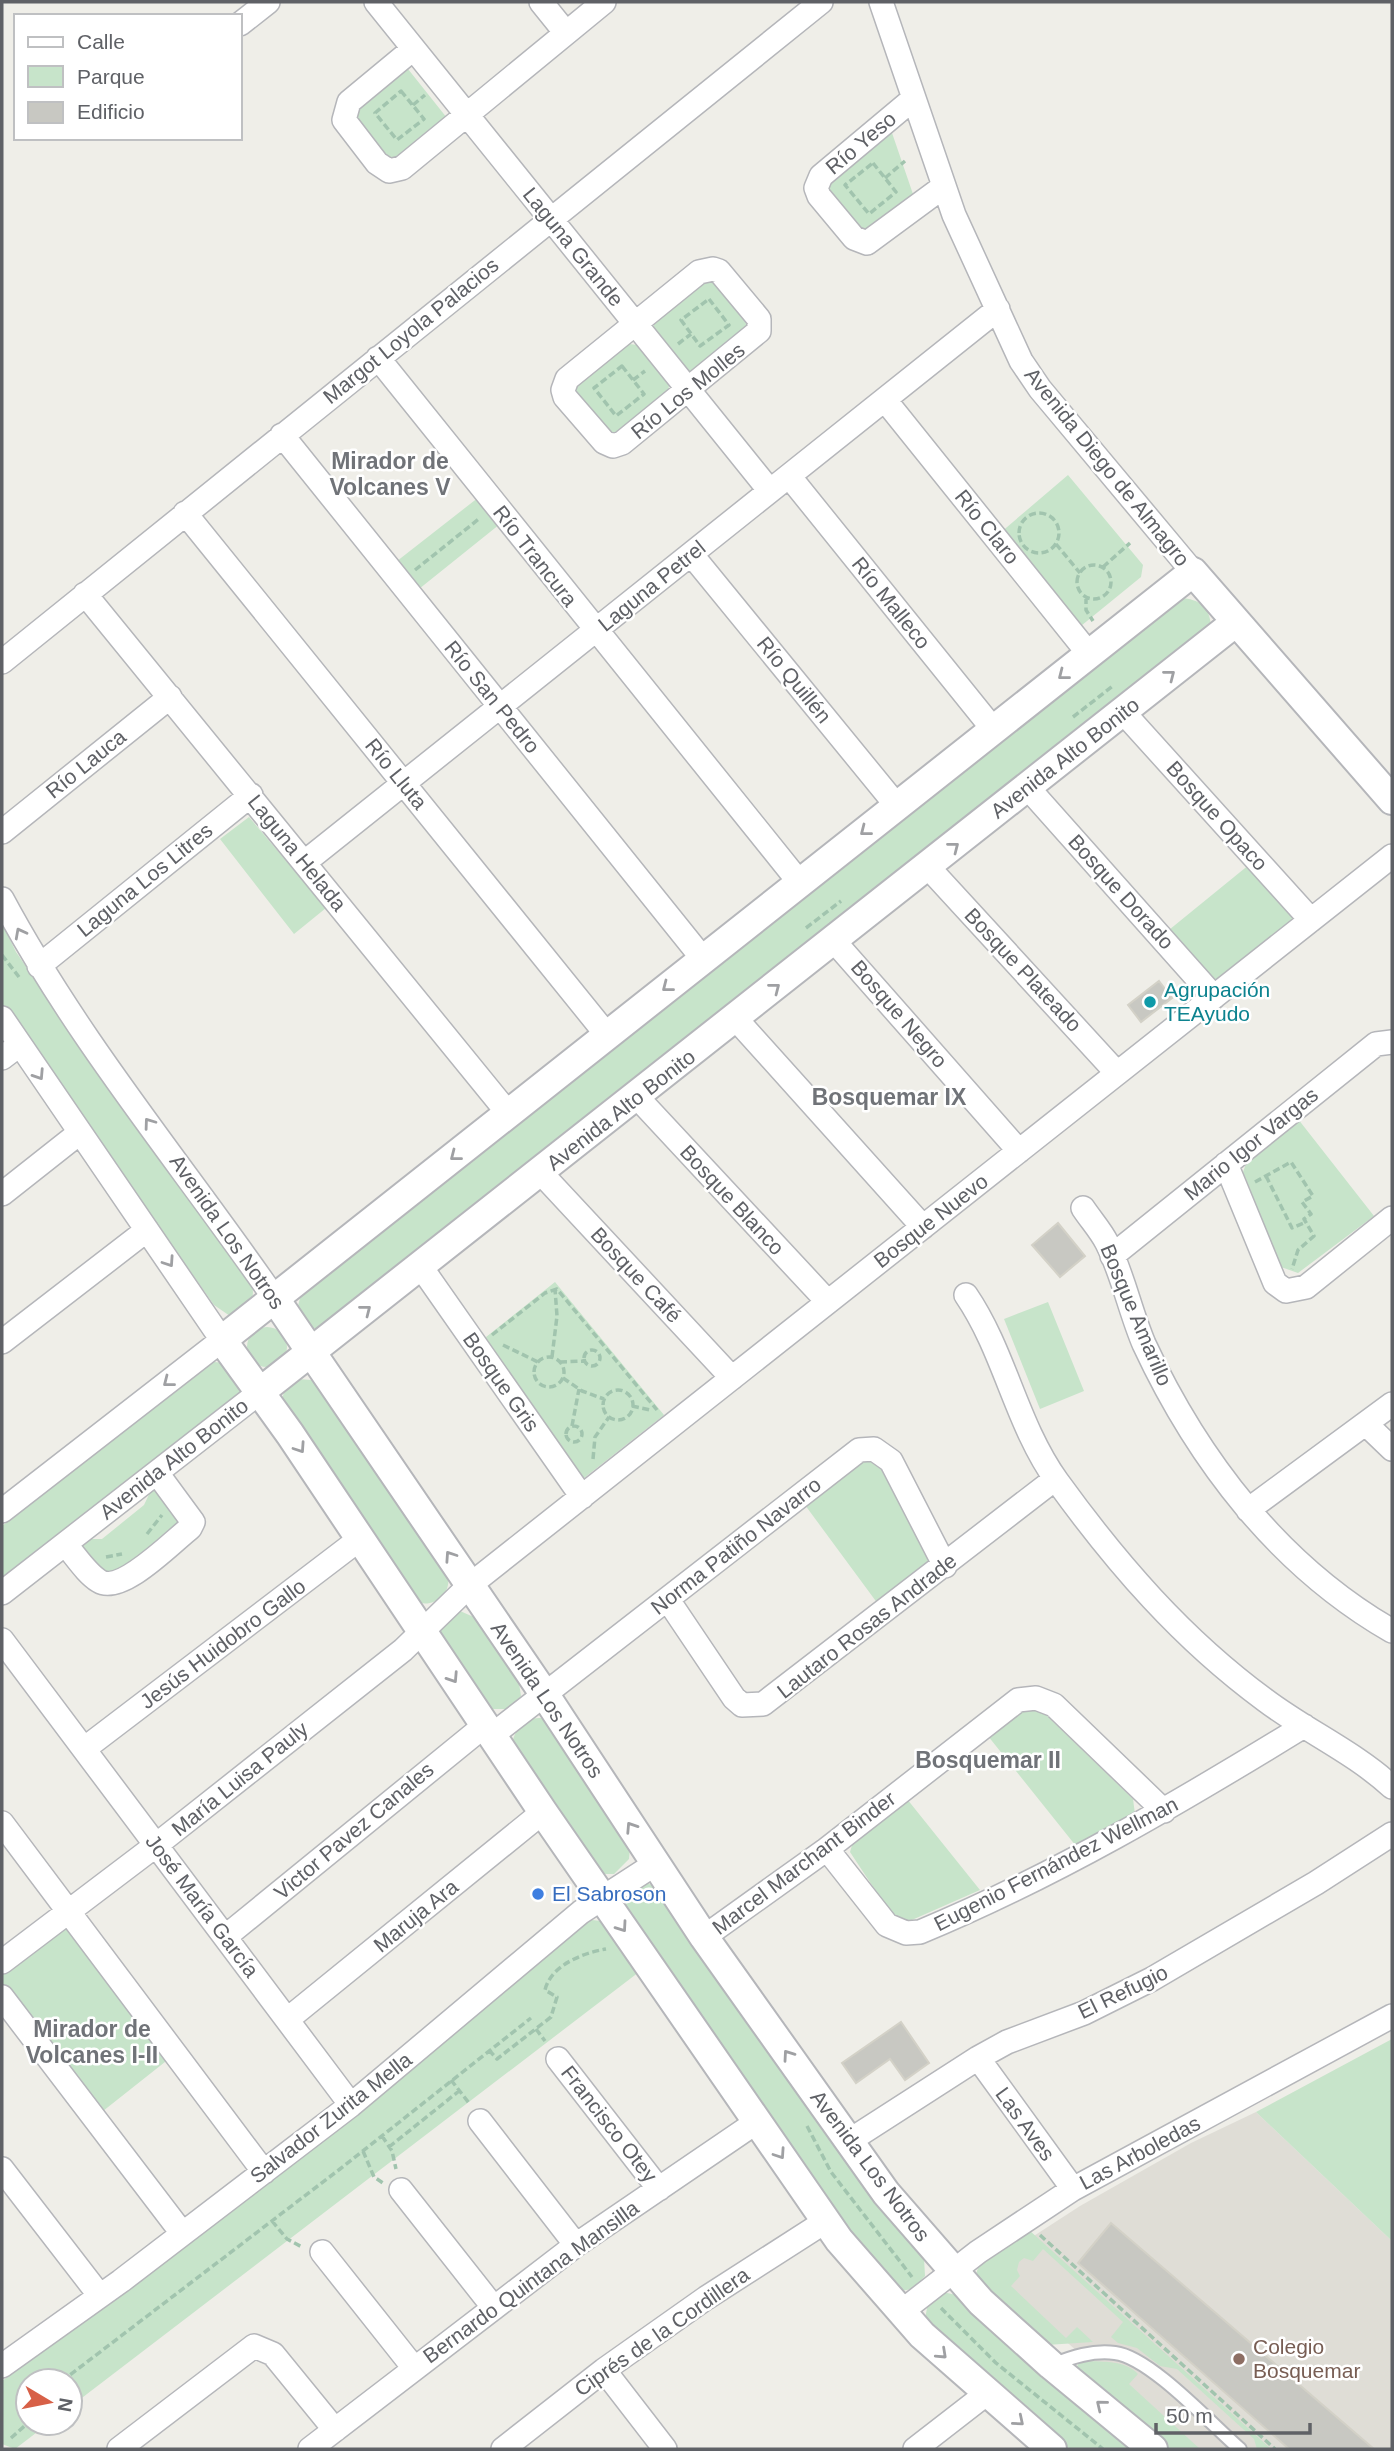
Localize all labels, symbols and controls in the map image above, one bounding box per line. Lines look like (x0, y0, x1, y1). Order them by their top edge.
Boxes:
legend (14, 14, 242, 140)
text: Calle (77, 30, 125, 53)
text: Parque (77, 65, 145, 88)
text: Edificio (77, 100, 145, 123)
street label: Río Yeso (821, 107, 900, 178)
street label: Laguna Grande (519, 183, 628, 311)
street label: Margot Loyola Palacios (319, 253, 503, 408)
street label: Río Los Molles (626, 338, 749, 443)
street label: Avenida Diego de Almagro (1020, 363, 1194, 570)
district label: Mirador de Volcanes V (329, 448, 451, 500)
street label: Río Claro (951, 485, 1024, 568)
street label: Río Trancura (489, 501, 582, 611)
street label: Laguna Petrel (594, 536, 710, 636)
street label: Río Malleco (848, 552, 935, 653)
street label: Río Quillén (753, 632, 836, 727)
street label: Río San Pedro (440, 636, 545, 757)
one-way arrow (1058, 666, 1070, 679)
one-way arrow (1163, 670, 1175, 683)
street label: Avenida Alto Bonito (986, 693, 1143, 823)
street label: Río Lauca (41, 724, 130, 803)
street label: Río Lluta (361, 734, 432, 814)
street label: Bosque Opaco (1162, 756, 1272, 875)
street label: Laguna Helada (244, 790, 351, 916)
street label: Laguna Los Litres (73, 818, 217, 941)
one-way arrow (860, 823, 873, 835)
street label: Bosque Dorado (1064, 830, 1179, 954)
one-way arrow (946, 842, 958, 855)
street label: Bosque Plateado (960, 903, 1086, 1036)
one-way arrow (15, 928, 28, 940)
street label: Bosque Negro (847, 955, 952, 1072)
place label: Agrupación TEAyudo (1164, 978, 1270, 1025)
one-way arrow (663, 979, 675, 992)
one-way arrow (768, 983, 780, 996)
marker: Agrupación TEAyudo (1142, 994, 1158, 1010)
street label: Avenida Alto Bonito (542, 1045, 699, 1175)
one-way arrow (31, 1067, 44, 1080)
street label: Mario Igor Vargas (1179, 1083, 1322, 1205)
district label: Bosquemar IX (812, 1084, 967, 1110)
one-way arrow (145, 1118, 158, 1131)
street label: Bosque Blanco (676, 1140, 789, 1259)
one-way arrow (450, 1147, 462, 1160)
street label: Avenida Los Notros (166, 1150, 289, 1313)
street label: Bosque Nuevo (869, 1169, 992, 1272)
street label: Bosque Café (587, 1222, 686, 1327)
street label: Bosque Amarillo (1096, 1240, 1177, 1389)
one-way arrow (161, 1254, 173, 1267)
one-way arrow (358, 1306, 370, 1319)
street label: Bosque Gris (459, 1328, 544, 1436)
one-way arrow (163, 1374, 175, 1387)
street label: Avenida Alto Bonito (95, 1394, 252, 1524)
one-way arrow (291, 1440, 304, 1453)
street label: Norma Patiño Navarro (646, 1472, 825, 1619)
street label: Lautaro Rosas Andrade (773, 1549, 961, 1703)
one-way arrow (446, 1551, 459, 1564)
street label: Jesús Huidobro Gallo (136, 1574, 310, 1713)
street label: Avenida Los Notros (487, 1617, 608, 1782)
one-way arrow (444, 1671, 457, 1684)
street label: María Luisa Pauly (167, 1716, 313, 1840)
district label: Bosquemar II (915, 1747, 1061, 1773)
street label: Victor Pavez Canales (270, 1757, 438, 1904)
street label: Marcel Marchant Binder (708, 1786, 900, 1939)
street label: Eugenio Fernández Wellman (930, 1792, 1181, 1935)
one-way arrow (626, 1822, 639, 1835)
street label: José María García (141, 1830, 264, 1982)
street label: Maruja Ara (369, 1875, 463, 1957)
place label: El Sabroson (552, 1882, 666, 1905)
marker: El Sabroson (530, 1886, 546, 1902)
one-way arrow (614, 1919, 626, 1932)
street label: El Refugio (1074, 1960, 1171, 2023)
district label: Mirador de Volcanes I-II (26, 2016, 158, 2068)
street label: Salvador Zurita Mella (245, 2047, 416, 2188)
one-way arrow (784, 2050, 796, 2063)
street label: Francisco Otey (557, 2061, 662, 2187)
street label: Las Aves (991, 2083, 1060, 2165)
street label: Avenida Los Notros (806, 2086, 935, 2246)
street label: Las Arboledas (1076, 2111, 1204, 2194)
one-way arrow (772, 2146, 784, 2159)
street label: Bernardo Quintana Mansilla (419, 2196, 643, 2367)
street label: Ciprés de la Cordillera (570, 2262, 754, 2401)
place label: Colegio Bosquemar (1253, 2335, 1360, 2382)
one-way arrow (934, 2346, 947, 2359)
marker: Colegio Bosquemar (1231, 2351, 1247, 2367)
north arrow (14, 2367, 84, 2437)
scale bar (1156, 2392, 1310, 2436)
text: N (54, 2396, 77, 2413)
one-way arrow (1096, 2401, 1108, 2414)
text: 50 m (1166, 2404, 1213, 2427)
one-way arrow (1011, 2413, 1023, 2426)

